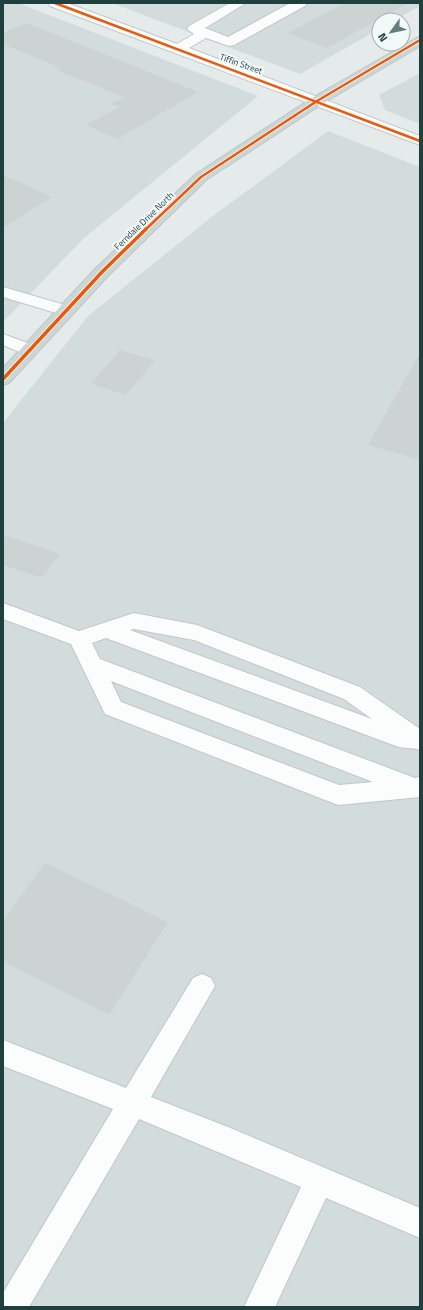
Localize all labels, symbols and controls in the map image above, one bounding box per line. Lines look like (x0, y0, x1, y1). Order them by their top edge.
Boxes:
north arrow (371, 12, 411, 52)
text: N (374, 30, 391, 45)
street label: Tiffin Street (218, 50, 265, 78)
street label: Ferndale Drive North (111, 189, 177, 253)

